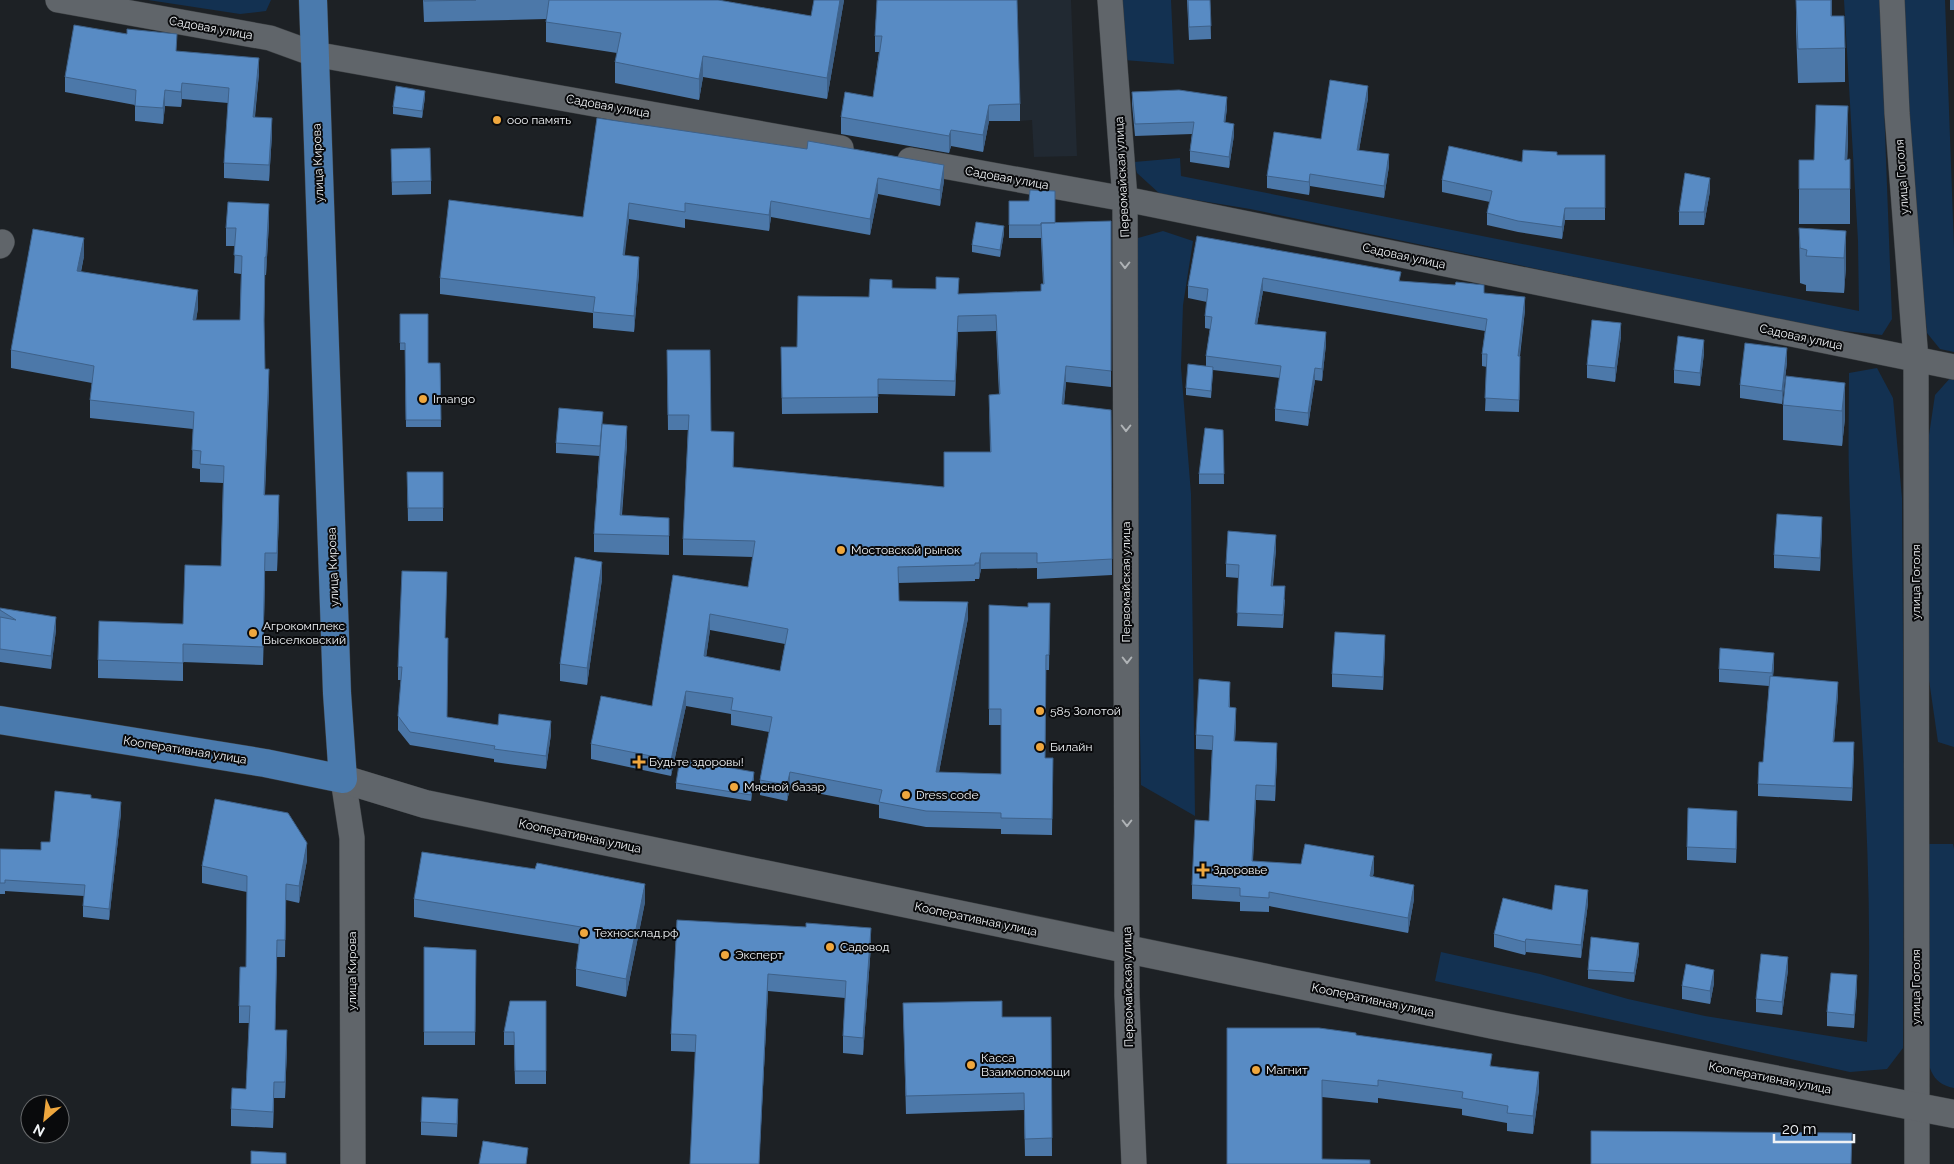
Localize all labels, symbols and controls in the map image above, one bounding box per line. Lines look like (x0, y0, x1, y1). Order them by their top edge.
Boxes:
street label: Садовая улица (168, 14, 254, 42)
street label: Садовая улица (565, 92, 651, 120)
place label: ооо память (507, 113, 571, 127)
marker: ооо память (491, 114, 503, 126)
street label: Первомайская улица (1112, 116, 1132, 238)
street label: улица Кирова (310, 123, 326, 203)
street label: улица Гоголя (1892, 139, 1912, 215)
street label: Садовая улица (964, 164, 1050, 192)
street label: Садовая улица (1361, 240, 1447, 272)
one-way arrow (1120, 262, 1130, 269)
street label: Садовая улица (1758, 321, 1844, 353)
place label: Imango (433, 392, 475, 406)
marker: Imango (417, 393, 429, 405)
one-way arrow (1121, 424, 1131, 432)
street label: Первомайская улица (1119, 522, 1133, 642)
street label: улица Кирова (325, 527, 341, 607)
place label: Мостовской рынок (851, 543, 960, 557)
marker: Мостовской рынок (835, 544, 847, 556)
street label: улица Гоголя (1909, 544, 1923, 620)
place label: Агрокомплекс Выселковский (263, 619, 346, 647)
marker: Агрокомплекс Выселковский (247, 627, 259, 639)
one-way arrow (1122, 656, 1132, 664)
place label: 585 Золотой (1050, 704, 1121, 718)
marker: 585 Золотой (1034, 705, 1046, 717)
street label: Кооперативная улица (122, 733, 248, 767)
place label: Билайн (1050, 740, 1092, 754)
marker: Билайн (1034, 741, 1046, 753)
place label: Будьте здоровы! (649, 755, 744, 769)
marker: Будьте здоровы! (633, 756, 645, 768)
place label: Мясной базар (744, 780, 825, 794)
marker: Мясной базар (728, 781, 740, 793)
place label: Dress code (916, 788, 978, 802)
marker: Dress code (900, 789, 912, 801)
street label: Кооперативная улица (517, 816, 643, 856)
one-way arrow (1122, 819, 1132, 827)
place label: Здоровье (1213, 863, 1267, 877)
marker: Здоровье (1197, 864, 1209, 876)
street label: Кооперативная улица (913, 899, 1039, 939)
place label: Техносклад.рф (594, 926, 678, 940)
street label: Первомайская улица (1120, 926, 1136, 1048)
marker: Техносклад.рф (578, 927, 590, 939)
street label: улица Кирова (345, 931, 359, 1011)
place label: Садовод (840, 940, 889, 954)
marker: Садовод (824, 941, 836, 953)
place label: Эксперт (735, 948, 783, 962)
marker: Эксперт (719, 949, 731, 961)
street label: улица Гоголя (1909, 949, 1923, 1025)
street label: Кооперативная улица (1310, 980, 1436, 1020)
place label: Касса Взаимопомощи (981, 1051, 1070, 1079)
marker: Касса Взаимопомощи (965, 1059, 977, 1071)
street label: Кооперативная улица (1707, 1059, 1833, 1097)
place label: Магнит (1266, 1063, 1308, 1077)
marker: Магнит (1250, 1064, 1262, 1076)
north arrow (20, 1094, 70, 1144)
scale bar (1774, 1112, 1854, 1144)
text: 20 m (1782, 1120, 1817, 1138)
text: N (30, 1121, 47, 1140)

